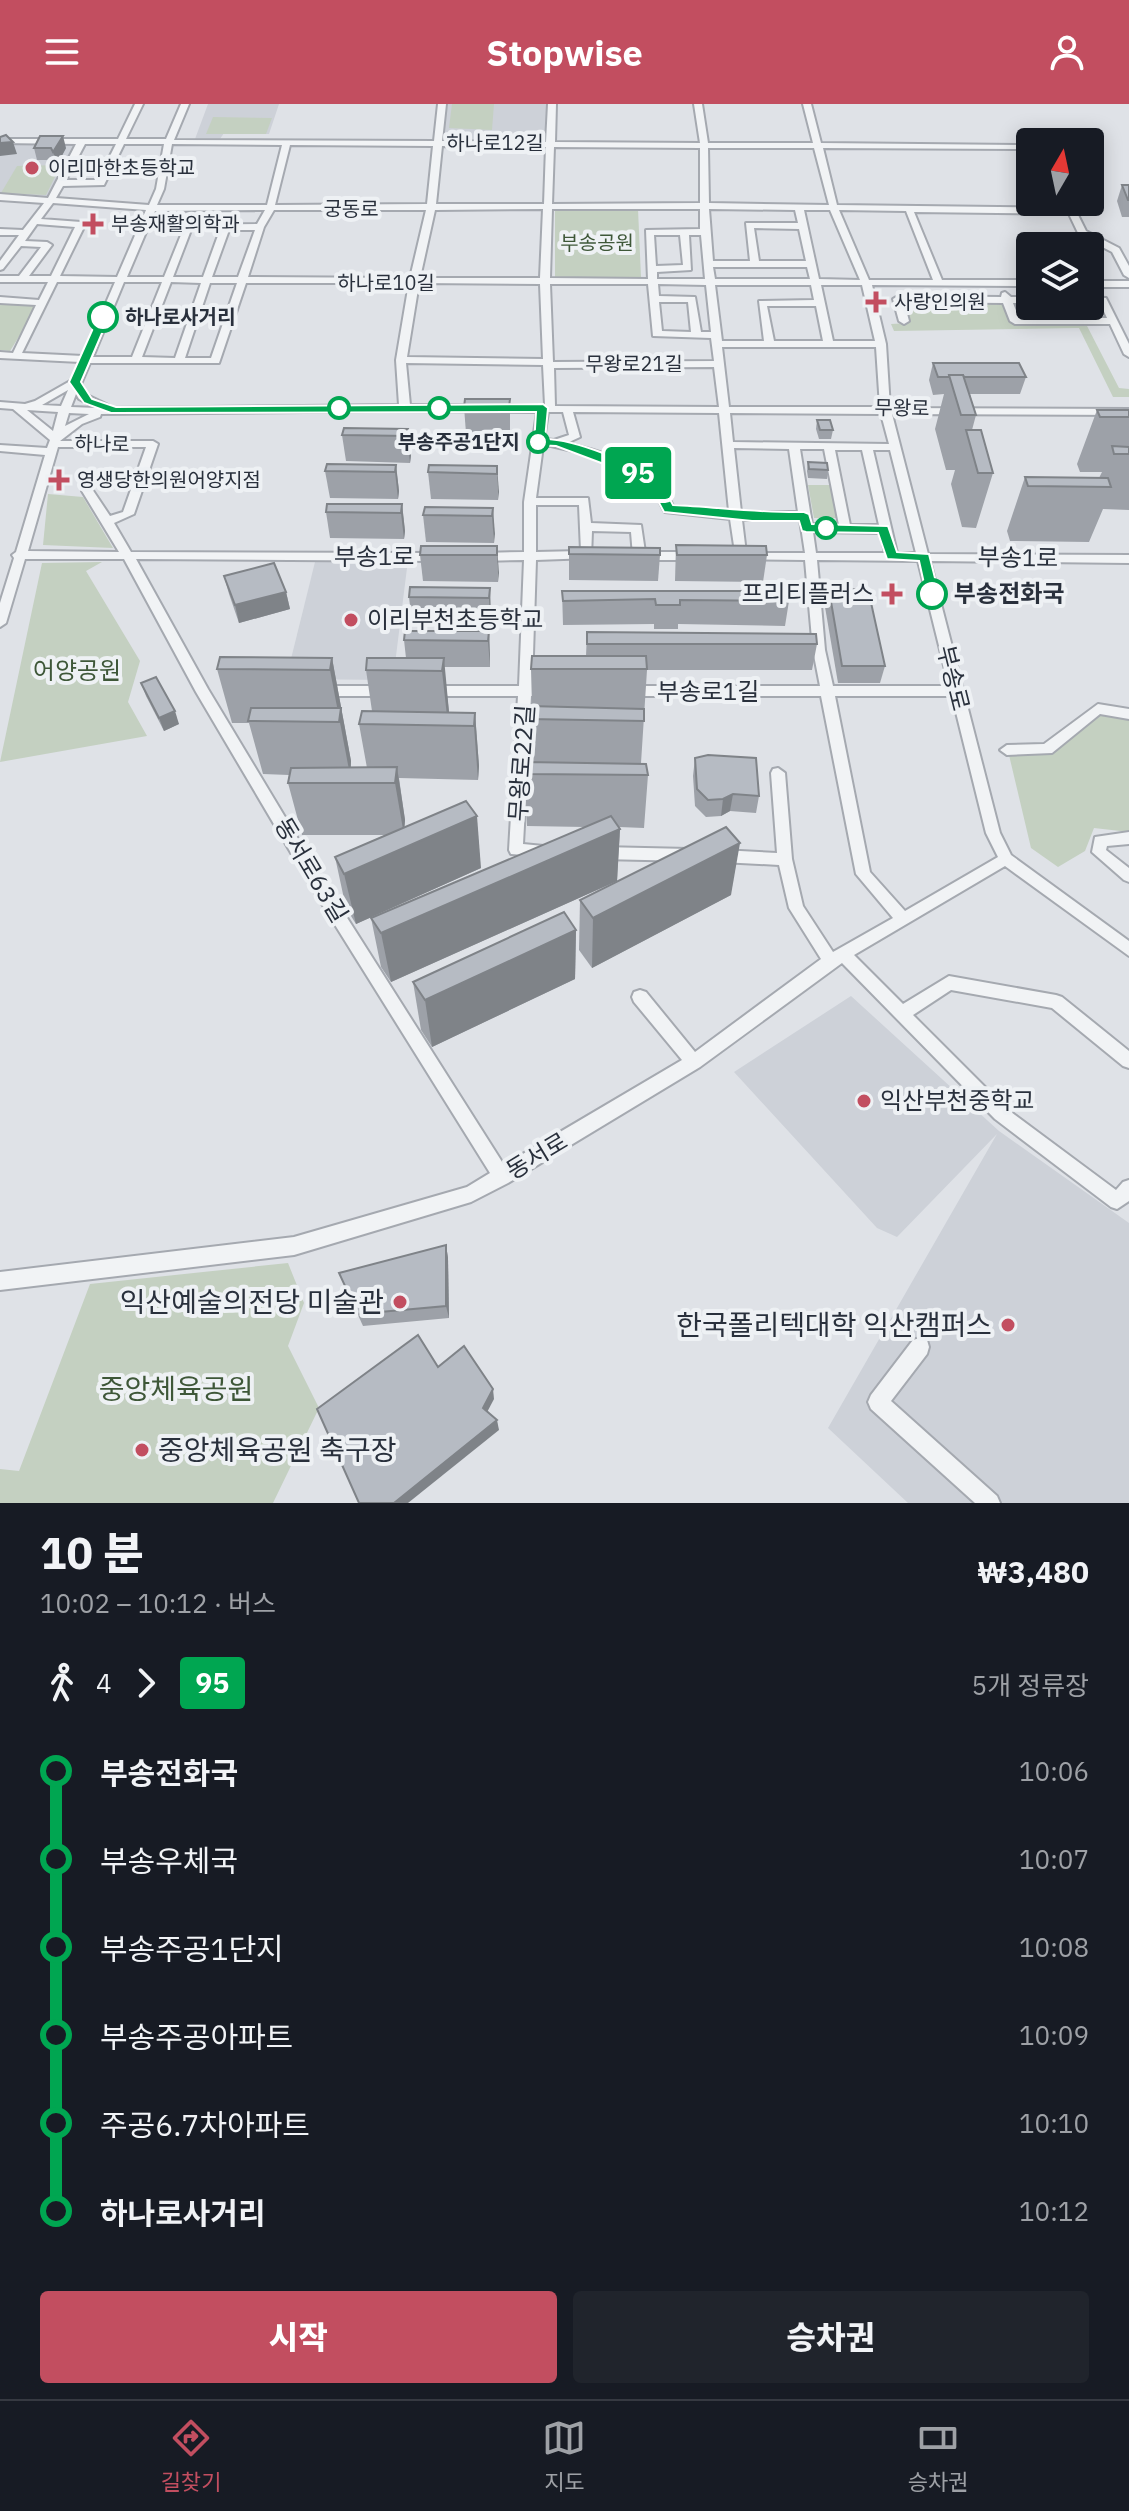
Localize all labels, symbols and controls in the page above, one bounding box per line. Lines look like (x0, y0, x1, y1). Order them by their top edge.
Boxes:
text: Stopwise (486, 29, 643, 76)
icon: menu (40, 30, 84, 74)
icon: person (1045, 30, 1089, 74)
north arrow (1016, 128, 1104, 216)
map controls (1016, 128, 1104, 320)
street label: 하나로12길 (446, 129, 544, 156)
place label: 이리마한초등학교 (48, 154, 195, 181)
marker: 이리마한초등학교 (23, 159, 41, 177)
street label: 궁동로 (323, 195, 379, 222)
place label: 부송재활의학과 (111, 210, 240, 237)
marker: 부송재활의학과 (82, 213, 104, 235)
park label: 부송공원 (560, 229, 634, 256)
button: layers (1016, 232, 1104, 320)
street label: 하나로10길 (337, 269, 435, 296)
place label: 사랑인의원 (894, 288, 986, 315)
marker: 사랑인의원 (865, 291, 887, 313)
marker: 하나로사거리 (88, 302, 118, 332)
place label: 하나로사거리 (125, 303, 235, 330)
street label: 무왕로21길 (585, 350, 683, 377)
street label: 무왕로 (874, 394, 930, 421)
unlabelled marker (328, 397, 350, 419)
unlabelled marker (428, 397, 450, 419)
place label: 부송주공1단지 (398, 428, 520, 455)
street label: 하나로 (74, 430, 130, 457)
marker: 부송주공1단지 (527, 431, 549, 453)
line badge: 95 (602, 447, 674, 499)
text: 95 (621, 454, 655, 491)
place label: 영생당한의원어양지점 (77, 466, 261, 493)
marker: 영생당한의원어양지점 (48, 469, 70, 491)
unlabelled marker (815, 517, 837, 539)
street label: 부송1로 (334, 540, 414, 572)
street label: 부송1로 (977, 540, 1059, 574)
place label: 프리티플러스 (742, 577, 874, 609)
place label: 부송전화국 (954, 577, 1064, 609)
marker: 부송전화국 (917, 579, 947, 609)
marker: 프리티플러스 (881, 583, 903, 605)
place label: 이리부천초등학교 (367, 603, 544, 635)
marker: 이리부천초등학교 (342, 611, 360, 629)
street label: 부송로 (930, 642, 978, 714)
park label: 어양공원 (33, 654, 121, 686)
street label: 부송로1길 (657, 675, 759, 707)
street label: 무왕로22길 (501, 703, 541, 822)
street label: 동서로63길 (268, 811, 356, 928)
place label: 익산부천중학교 (880, 1084, 1035, 1116)
marker: 익산부천중학교 (855, 1092, 873, 1110)
street label: 동서로 (500, 1124, 573, 1186)
place label: 익산예술의전당 미술관 (120, 1283, 384, 1320)
marker: 익산예술의전당 미술관 (391, 1293, 409, 1311)
place label: 한국폴리텍대학 익산캠퍼스 (676, 1306, 992, 1343)
marker: 한국폴리텍대학 익산캠퍼스 (999, 1316, 1017, 1334)
park label: 중앙체육공원 (99, 1370, 253, 1407)
place label: 중앙체육공원 축구장 (158, 1431, 396, 1468)
marker: 중앙체육공원 축구장 (133, 1441, 151, 1459)
text: 10 분 (40, 1524, 144, 1581)
text: ₩3,480 (977, 1552, 1089, 1591)
text: 10:02 – 10:12 · 버스 (40, 1586, 276, 1620)
icon: walk (40, 1661, 84, 1705)
icon: forward (124, 1661, 168, 1705)
text: 95 (196, 1664, 229, 1701)
text: 4 (96, 1666, 112, 1700)
text: 5개 정류장 (972, 1668, 1089, 1702)
text: 부송전화국 (100, 1753, 238, 1792)
text: 10:06 (1019, 1754, 1089, 1788)
text: 부송우체국 (100, 1841, 238, 1880)
text: 10:07 (1019, 1842, 1089, 1876)
text: 부송주공1단지 (100, 1929, 284, 1968)
text: 10:08 (1019, 1930, 1089, 1964)
text: 부송주공아파트 (100, 2017, 293, 2056)
text: 10:09 (1019, 2018, 1089, 2052)
text: 주공6.7차아파트 (100, 2105, 310, 2144)
text: 10:10 (1019, 2106, 1089, 2140)
text: 하나로사거리 (100, 2193, 266, 2232)
text: 10:12 (1019, 2194, 1089, 2228)
button: 시작 (40, 2291, 557, 2383)
button: 승차권 (573, 2291, 1089, 2383)
tab: 길찾기 (161, 2416, 221, 2496)
tab: 지도 (542, 2416, 586, 2496)
tab: 승차권 (908, 2416, 968, 2496)

